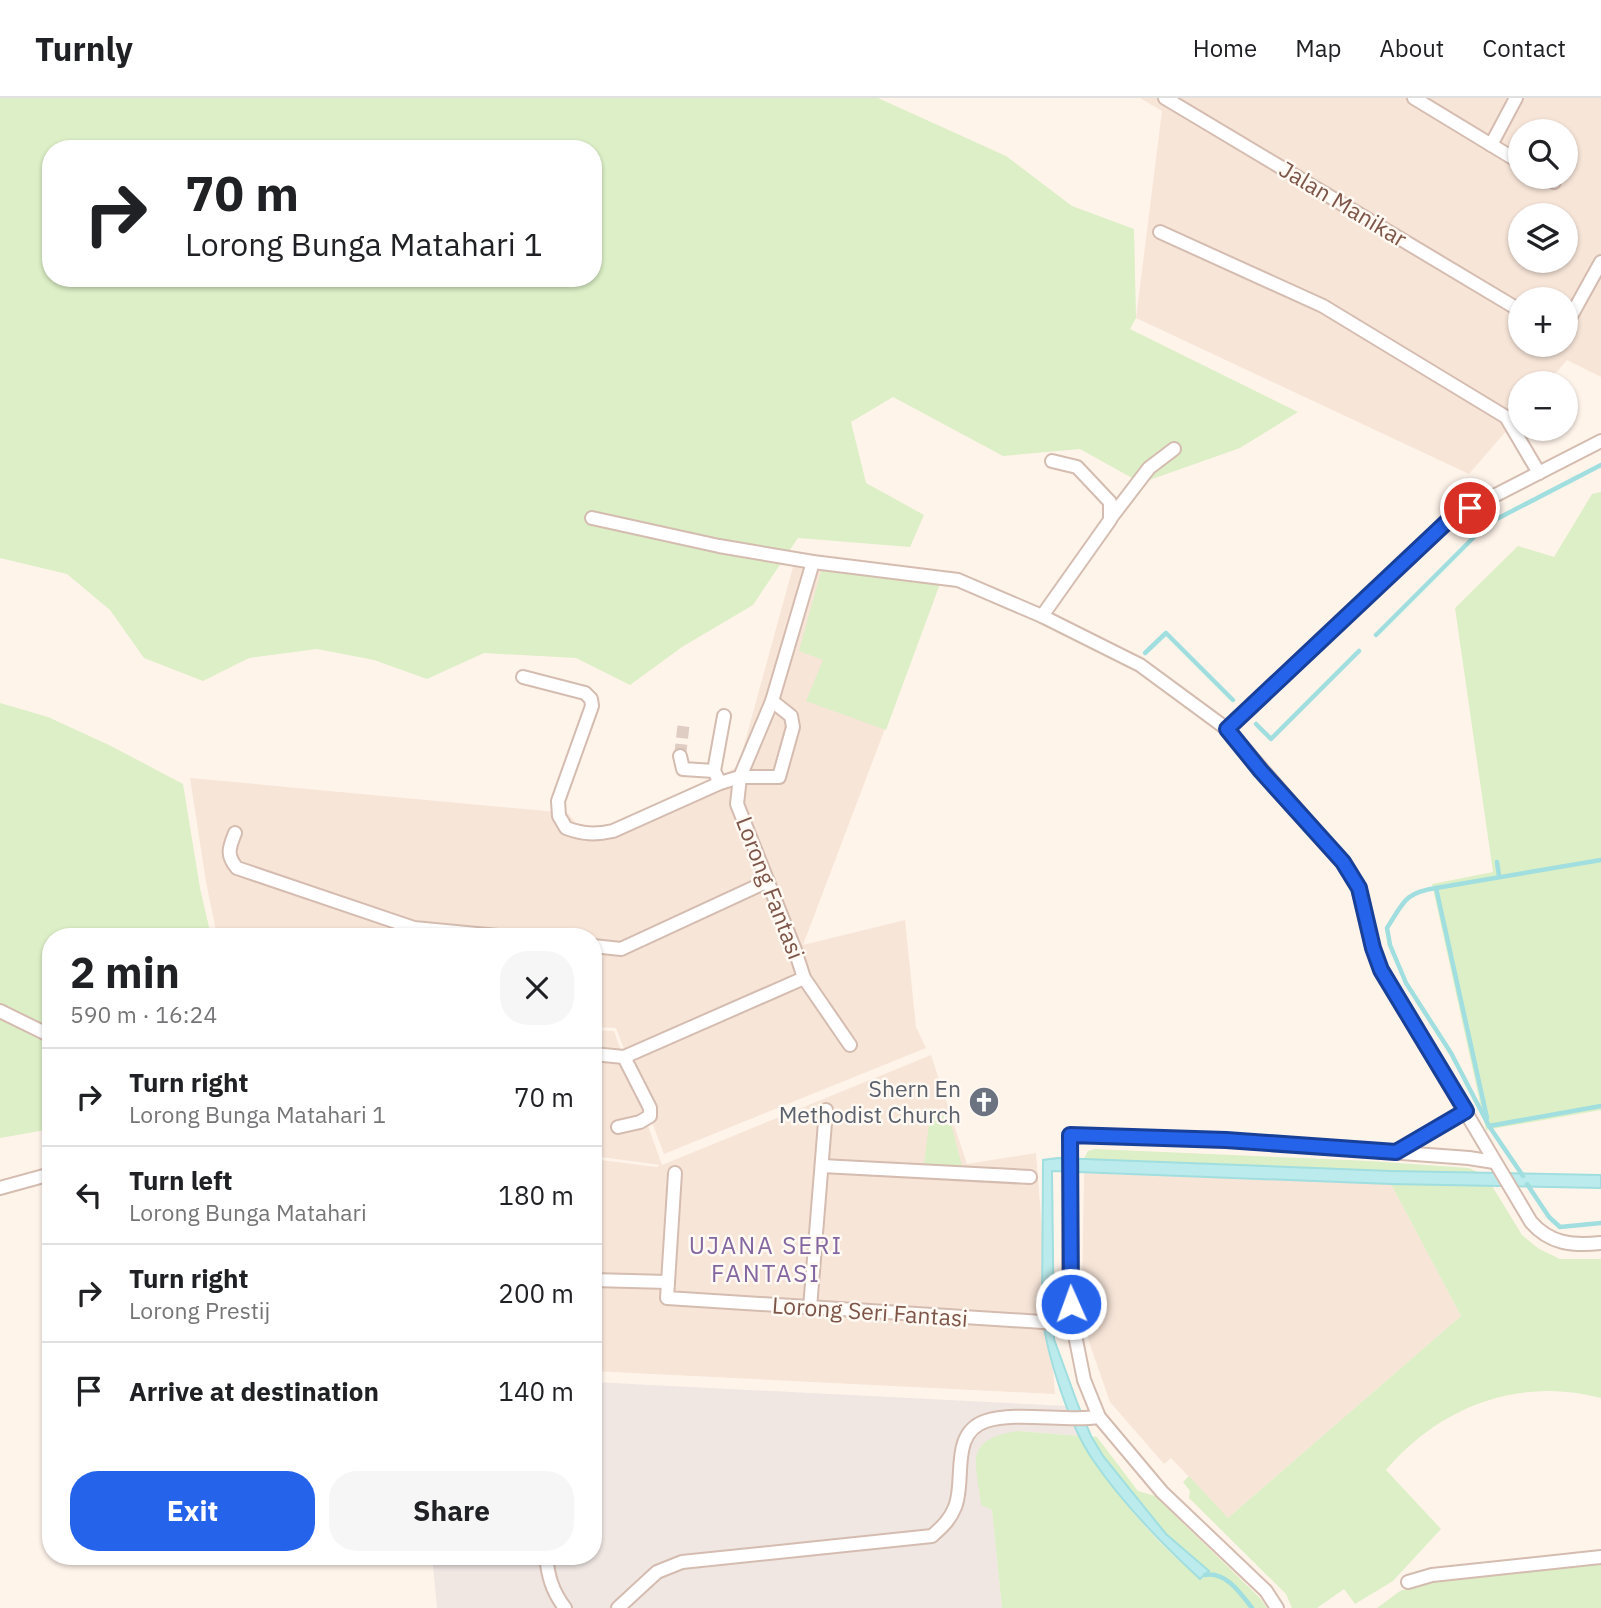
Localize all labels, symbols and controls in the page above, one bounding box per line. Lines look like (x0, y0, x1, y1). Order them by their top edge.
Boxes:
text: Turnly (35, 27, 133, 70)
text: Home (1193, 32, 1257, 64)
text: Map (1295, 32, 1341, 64)
text: About (1379, 32, 1444, 64)
text: Contact (1482, 32, 1566, 64)
map controls (1508, 119, 1578, 441)
button: search (1508, 119, 1578, 189)
street label: Jalan Manikar (1274, 153, 1413, 253)
text: 70 m (185, 161, 299, 224)
icon: right (70, 168, 161, 259)
button: layers (1508, 203, 1578, 273)
text: Lorong Bunga Matahari 1 (185, 223, 543, 265)
button: + (1508, 287, 1578, 357)
button: − (1508, 371, 1578, 441)
pin (1440, 478, 1500, 538)
icon: arrive (1451, 489, 1489, 527)
street label: Lorong Fantasi (730, 812, 812, 963)
text: 2 min (70, 945, 180, 1000)
button: close (500, 951, 574, 1025)
text: 590 m · 16:24 (70, 999, 217, 1029)
text: Turn right (129, 1065, 248, 1099)
place label: Shern En Methodist Church (779, 1073, 961, 1129)
icon: right (70, 1078, 108, 1116)
text: 70 m (514, 1080, 574, 1114)
church icon: Shern En Methodist Church (967, 1085, 1001, 1119)
text: Lorong Bunga Matahari 1 (129, 1099, 386, 1129)
text: Turn left (129, 1163, 232, 1197)
icon: left (70, 1176, 108, 1214)
text: 180 m (498, 1178, 574, 1212)
text: Lorong Bunga Matahari (129, 1197, 367, 1227)
district label: UJANA SERI FANTASI (689, 1229, 843, 1289)
text: Turn right (129, 1261, 248, 1295)
position arrow (1034, 1267, 1108, 1341)
icon: right (70, 1274, 108, 1312)
text: 200 m (498, 1276, 574, 1310)
street label: Lorong Seri Fantasi (771, 1289, 969, 1333)
text: Lorong Prestij (129, 1295, 270, 1325)
icon: arrive (70, 1372, 108, 1410)
text: Arrive at destination (129, 1374, 379, 1408)
text: 140 m (498, 1374, 574, 1408)
button: Exit (70, 1471, 315, 1551)
button: Share (329, 1471, 574, 1551)

